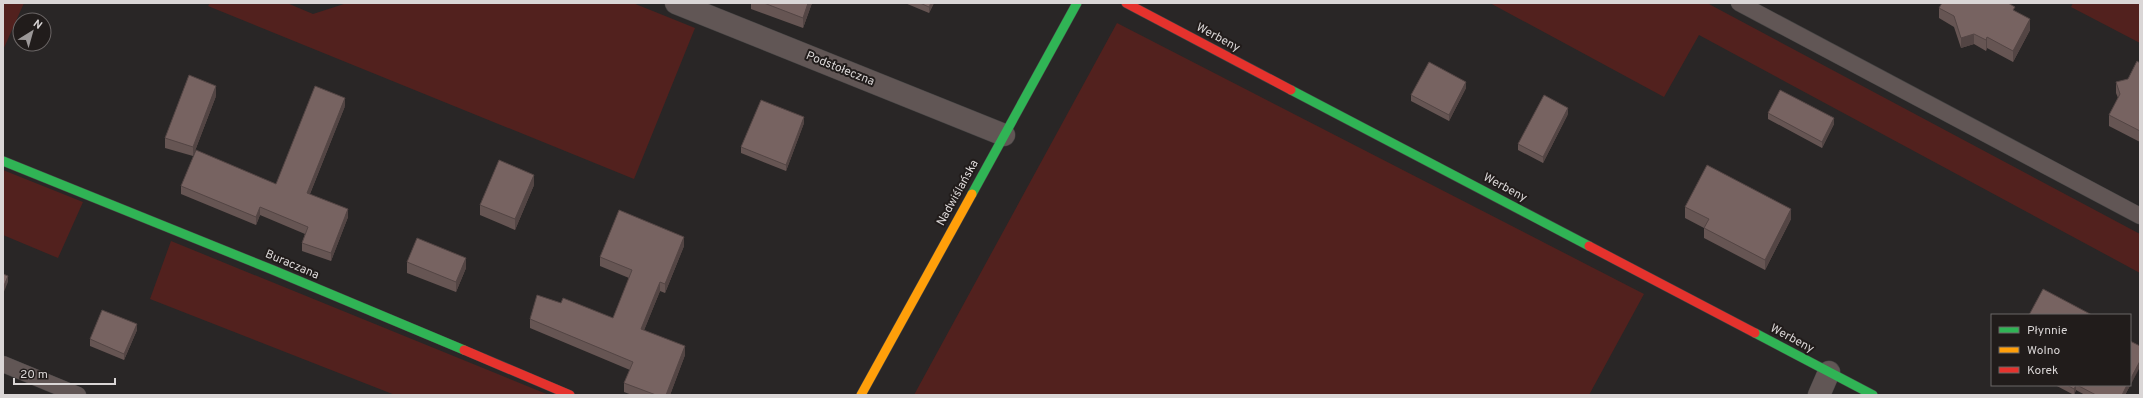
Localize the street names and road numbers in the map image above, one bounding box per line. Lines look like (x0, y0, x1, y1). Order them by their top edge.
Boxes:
street label: Werbeny (1193, 20, 1243, 56)
street label: Podstołeczna (803, 48, 877, 90)
street label: Nadwiślańska (933, 157, 983, 229)
street label: Werbeny (1480, 170, 1530, 206)
street label: Buraczana (263, 246, 321, 284)
street label: Werbeny (1767, 321, 1817, 357)

